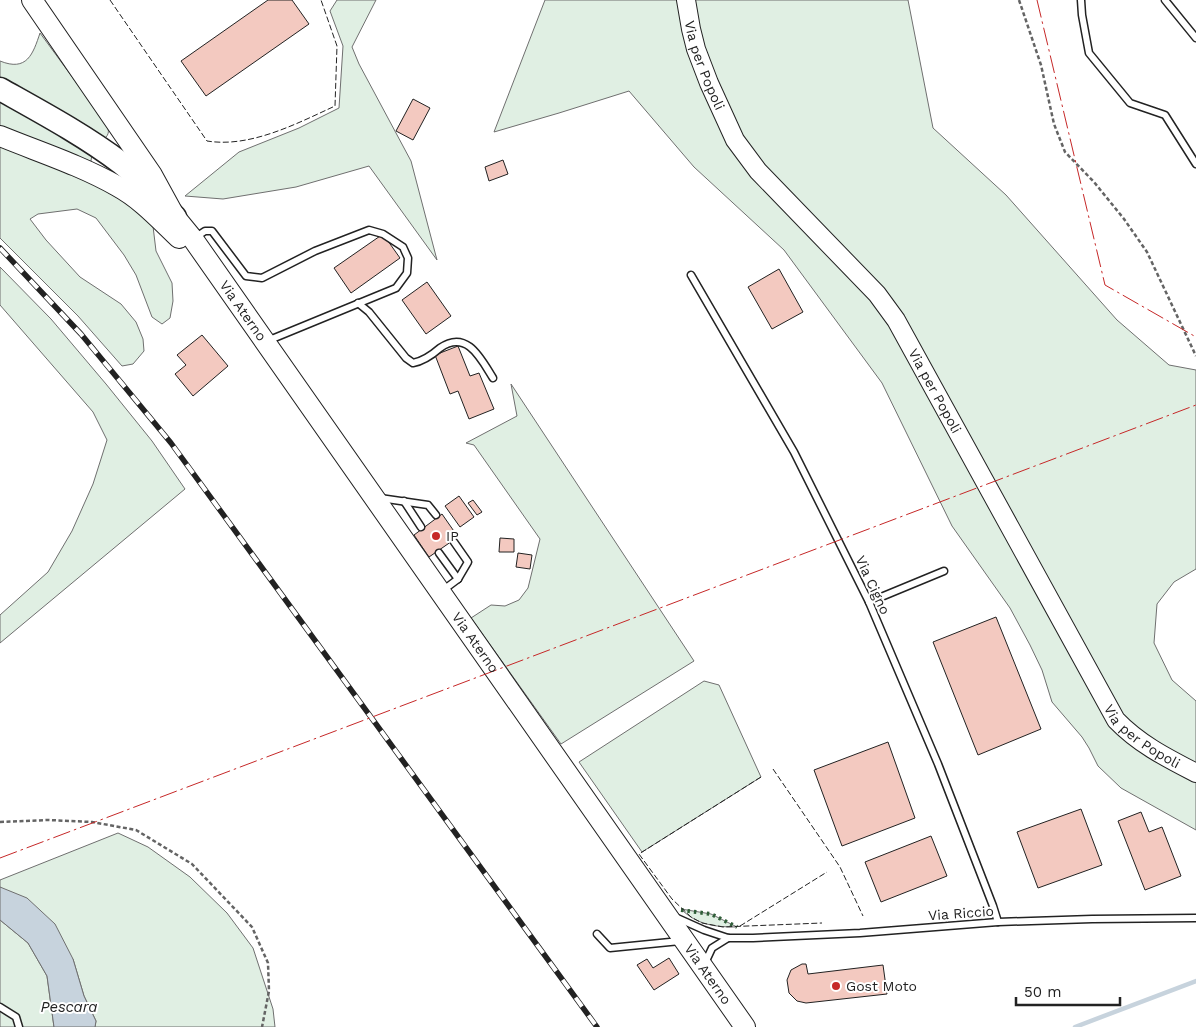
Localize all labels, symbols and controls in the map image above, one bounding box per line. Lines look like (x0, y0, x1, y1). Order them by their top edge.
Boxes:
street label: Via per Popoli (682, 19, 728, 112)
street label: Via Aterno (217, 277, 270, 344)
street label: Via per Popoli (905, 346, 965, 436)
place label: IP (446, 528, 459, 544)
marker: IP (430, 530, 442, 542)
street label: Via Cigno (852, 553, 894, 617)
street label: Via Aterno (449, 609, 502, 676)
street label: Via per Popoli (1101, 702, 1183, 771)
street label: Via Riccio (928, 903, 994, 923)
street label: Via Aterno (681, 941, 735, 1007)
scale bar (1016, 974, 1120, 1006)
place label: Gost Moto (846, 978, 917, 994)
marker: Gost Moto (830, 980, 842, 992)
text: 50 m (1024, 983, 1061, 1001)
water label: Pescara (40, 998, 98, 1016)

